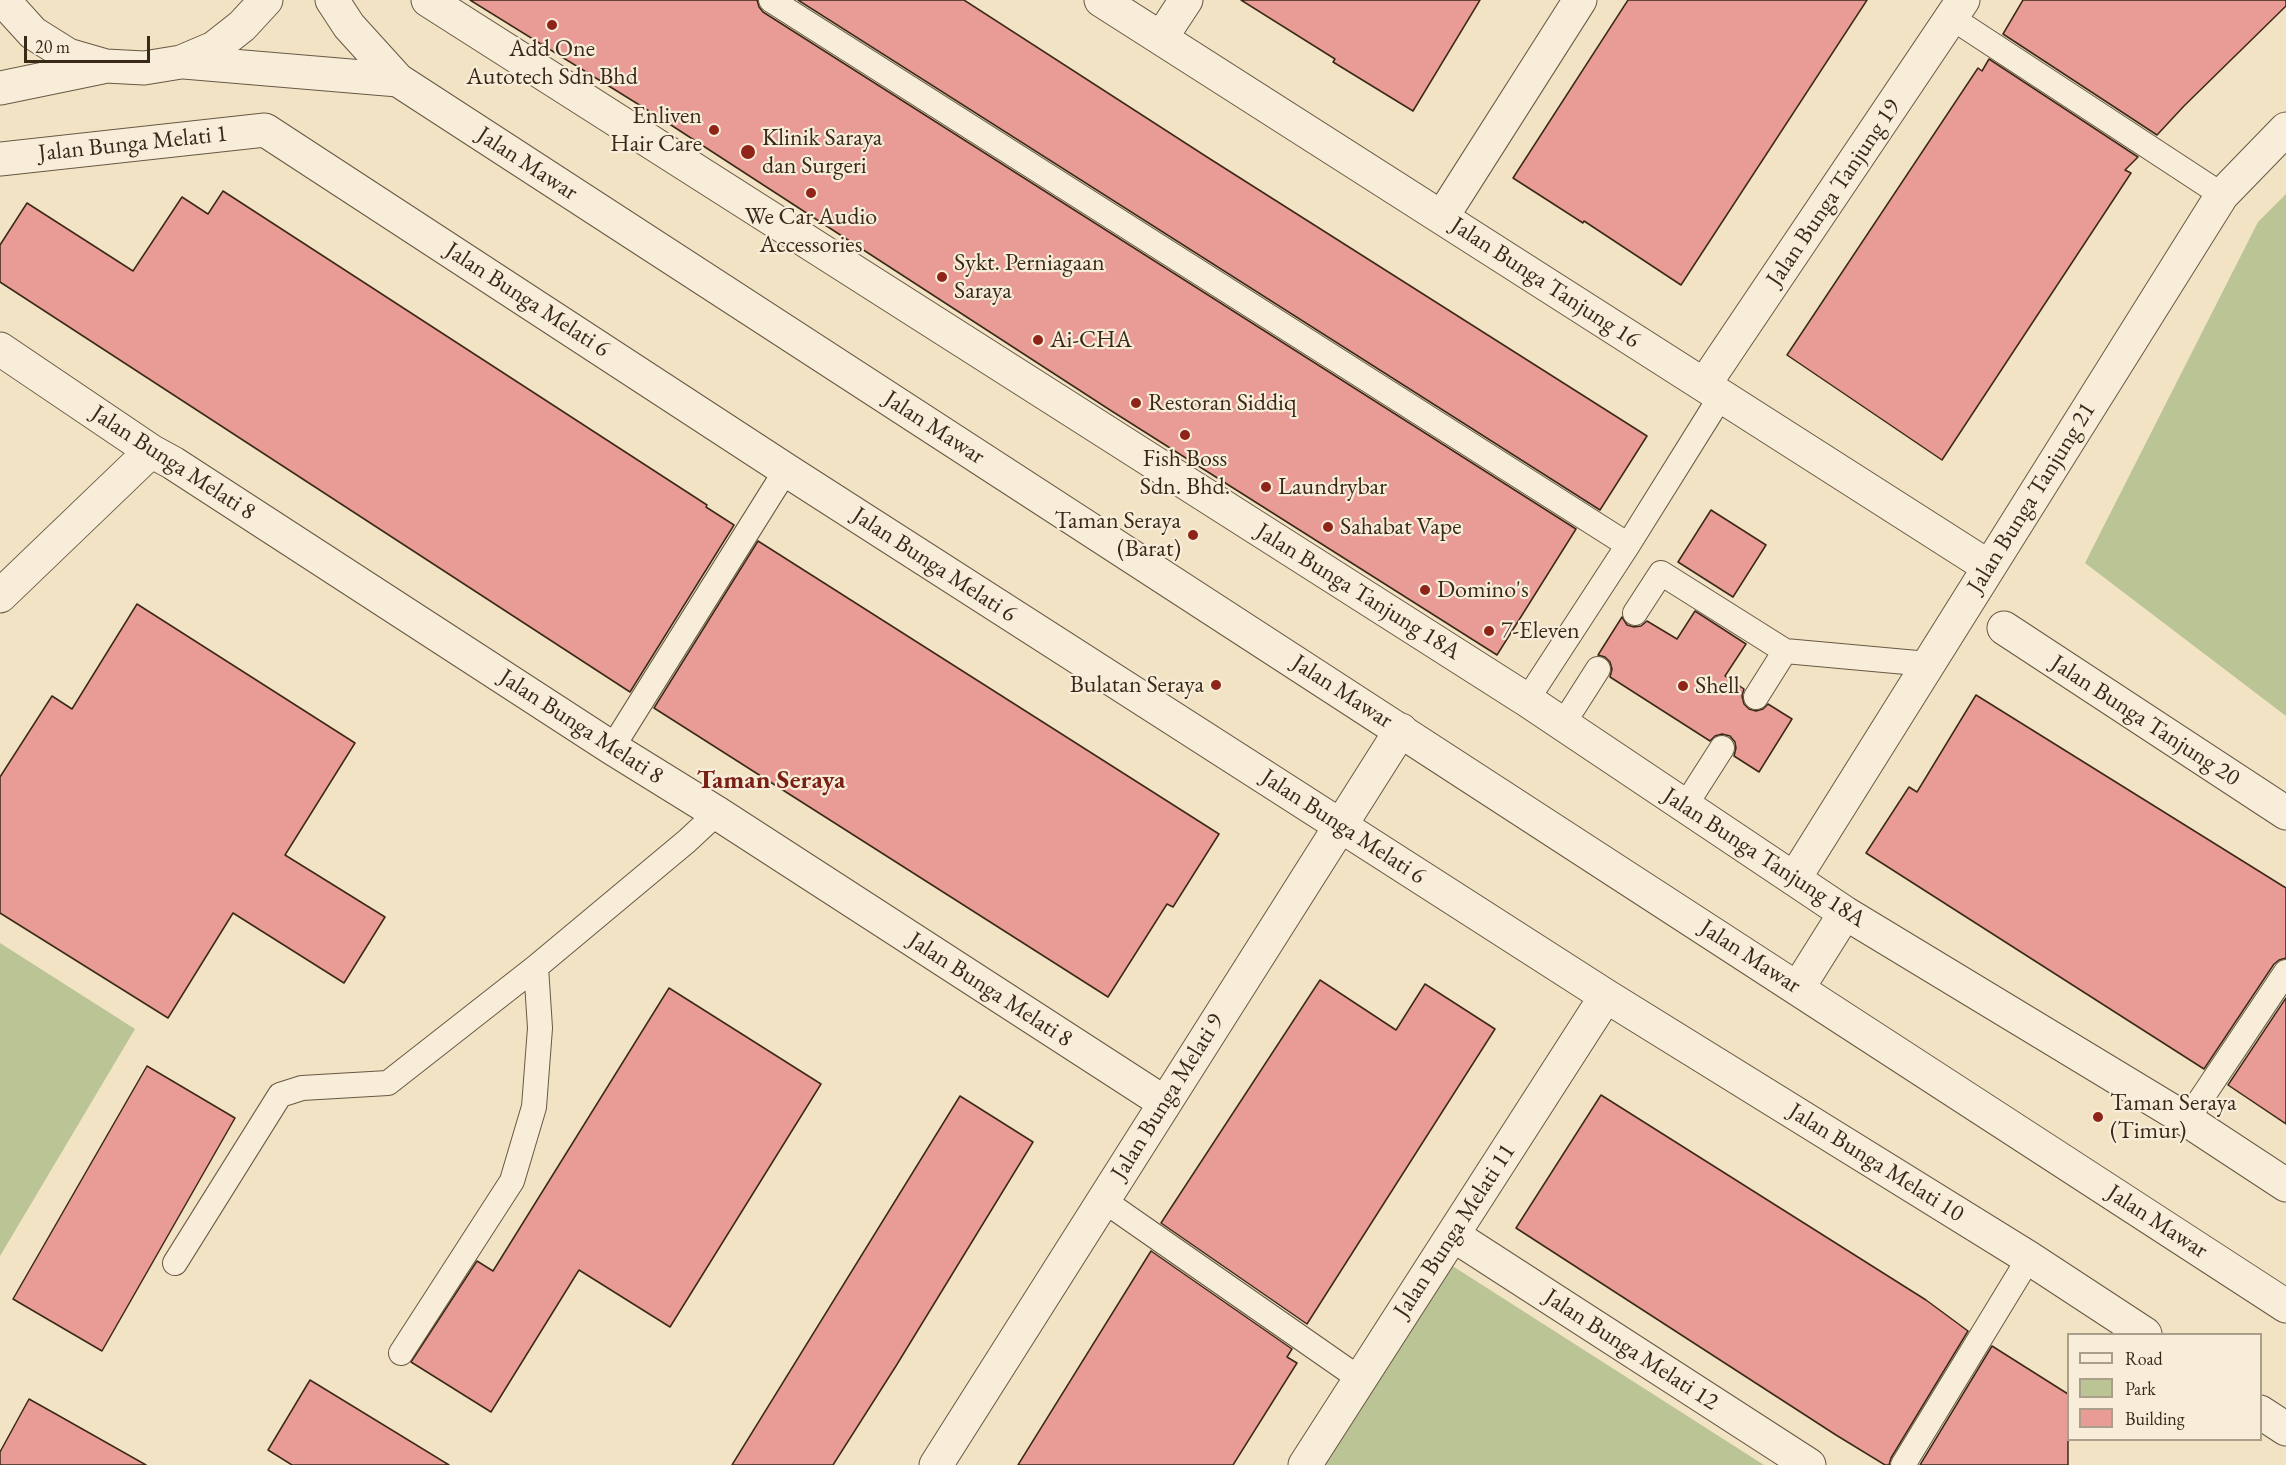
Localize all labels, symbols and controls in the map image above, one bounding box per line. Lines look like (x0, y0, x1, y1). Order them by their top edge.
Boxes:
marker: Add One Autotech Sdn Bhd (545, 18, 559, 32)
scale bar (27, 24, 153, 62)
text: 20 m (35, 35, 70, 58)
place label: Add One Autotech Sdn Bhd (466, 35, 638, 91)
street label: Jalan Bunga Tanjung 19 (1761, 94, 1907, 292)
place label: Enliven Hair Care (610, 102, 702, 158)
street label: Jalan Bunga Melati 1 (37, 120, 229, 168)
street label: Jalan Mawar (471, 121, 583, 207)
marker: Enliven Hair Care (707, 123, 721, 137)
place label: Klinik Saraya dan Surgeri (762, 124, 882, 180)
marker: Klinik Saraya dan Surgeri (739, 143, 757, 161)
marker: We Car Audio Accessories (804, 186, 818, 200)
place label: We Car Audio Accessories (745, 203, 877, 259)
street label: Jalan Bunga Tanjung 16 (1445, 211, 1645, 355)
street label: Jalan Bunga Melati 6 (439, 236, 615, 364)
place label: Sykt. Perniagaan Saraya (954, 249, 1105, 305)
marker: Sykt. Perniagaan Saraya (935, 270, 949, 284)
place label: Ai-CHA (1050, 326, 1132, 354)
marker: Ai-CHA (1031, 333, 1045, 347)
street label: Jalan Mawar (878, 385, 990, 471)
place label: Restoran Siddiq (1148, 389, 1296, 417)
marker: Restoran Siddiq (1129, 396, 1143, 410)
street label: Jalan Bunga Tanjung 21 (1962, 397, 2102, 599)
street label: Jalan Bunga Melati 8 (85, 399, 261, 527)
marker: Fish Boss Sdn. Bhd. (1178, 428, 1192, 442)
place label: Fish Boss Sdn. Bhd. (1140, 445, 1230, 501)
place label: Laundrybar (1278, 473, 1387, 501)
marker: Laundrybar (1259, 480, 1273, 494)
street label: Jalan Bunga Melati 6 (846, 501, 1022, 629)
place label: Taman Seraya (Barat) (1055, 507, 1181, 563)
place label: Sahabat Vape (1340, 513, 1462, 541)
street label: Jalan Bunga Tanjung 18A (1250, 517, 1466, 667)
marker: Sahabat Vape (1321, 520, 1335, 534)
marker: Taman Seraya (Barat) (1186, 528, 1200, 542)
place label: Domino's (1437, 576, 1529, 604)
marker: Domino's (1418, 583, 1432, 597)
place label: 7-Eleven (1501, 617, 1580, 645)
marker: 7-Eleven (1482, 624, 1496, 638)
street label: Jalan Mawar (1286, 649, 1398, 735)
street label: Jalan Bunga Tanjung 20 (2045, 649, 2245, 793)
street label: Jalan Bunga Melati 8 (493, 663, 669, 791)
place label: Bulatan Seraya (1070, 671, 1204, 699)
place label: Shell (1695, 672, 1739, 700)
marker: Bulatan Seraya (1209, 678, 1223, 692)
marker: Shell (1676, 679, 1690, 693)
street label: Jalan Bunga Melati 6 (1255, 763, 1431, 891)
district label: Taman Seraya (697, 765, 845, 797)
street label: Jalan Bunga Tanjung 18A (1657, 782, 1871, 934)
street label: Jalan Mawar (1694, 914, 1806, 1000)
street label: Jalan Bunga Melati 8 (902, 926, 1078, 1054)
street label: Jalan Bunga Melati 9 (1105, 1009, 1231, 1185)
place label: Taman Seraya (Timur) (2110, 1089, 2236, 1145)
street label: Jalan Bunga Melati 10 (1783, 1097, 1969, 1229)
marker: Taman Seraya (Timur) (2091, 1110, 2105, 1124)
street label: Jalan Bunga Melati 11 (1388, 1139, 1522, 1323)
street label: Jalan Mawar (2101, 1179, 2213, 1265)
street label: Jalan Bunga Melati 12 (1539, 1283, 1723, 1417)
legend (2067, 1333, 2262, 1441)
text: Road (2125, 1347, 2163, 1370)
text: Park (2125, 1377, 2156, 1400)
text: Building (2125, 1407, 2185, 1430)

